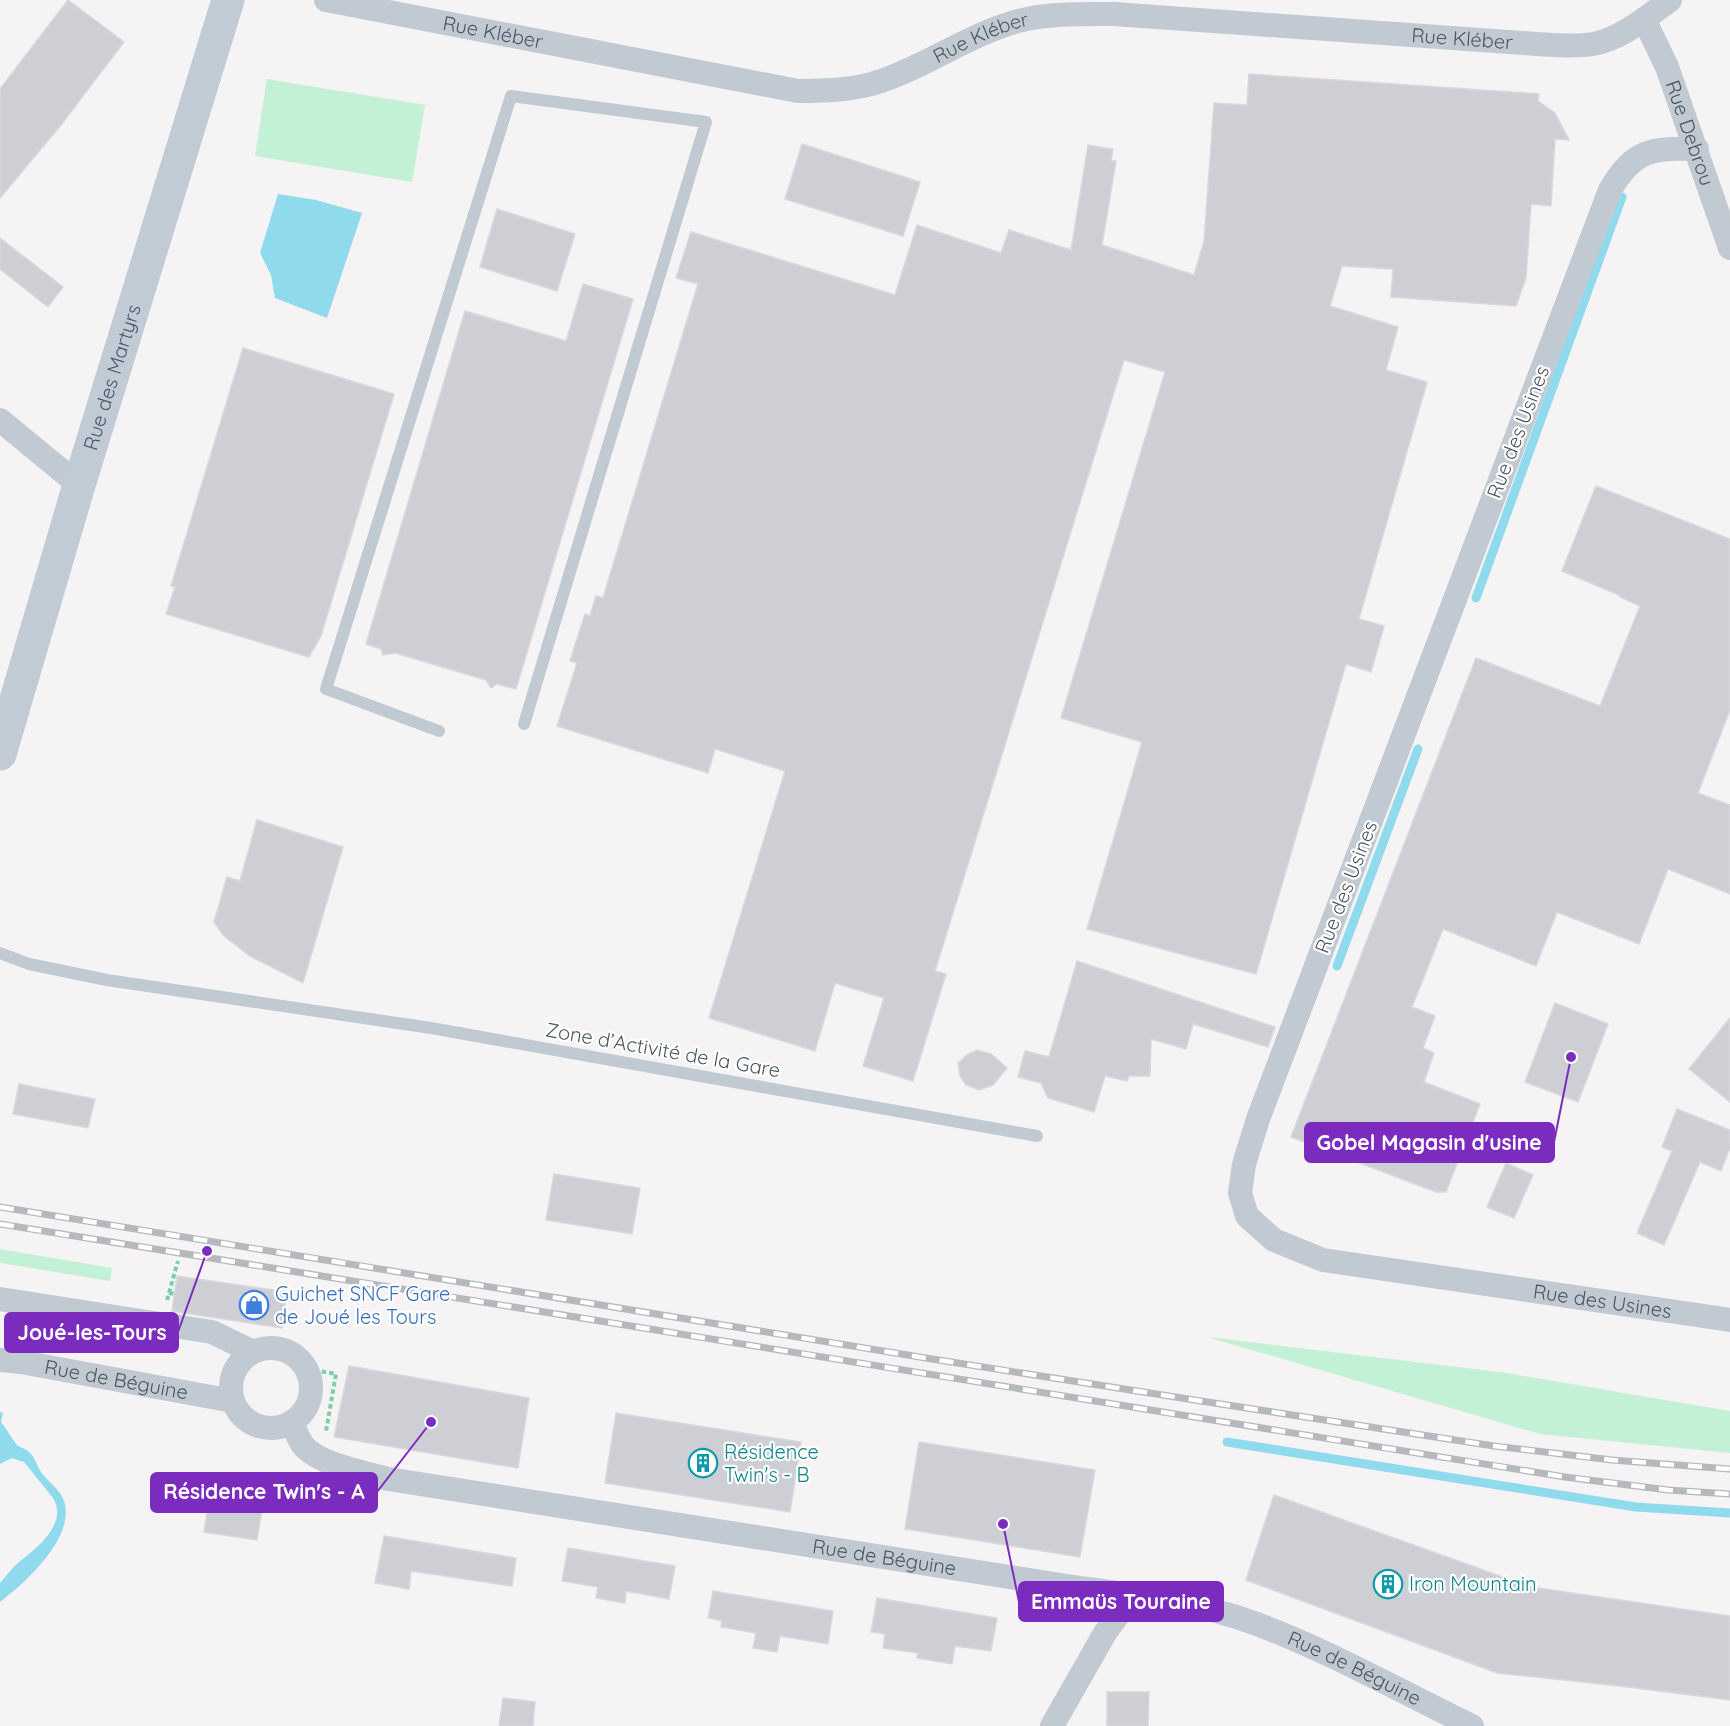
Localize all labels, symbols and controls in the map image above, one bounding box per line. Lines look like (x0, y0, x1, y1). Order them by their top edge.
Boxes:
street label: Rue Kléber (929, 6, 1031, 68)
street label: Rue Kléber (441, 10, 546, 54)
street label: Rue Kléber (1411, 22, 1514, 54)
street label: Rue Debrou (1661, 77, 1720, 189)
street label: Rue des Martyrs (77, 301, 146, 453)
street label: Rue des Usines (1481, 362, 1554, 502)
street label: Rue des Usines (1309, 817, 1382, 957)
street label: Zone d’Activité de la Gare (544, 1017, 782, 1082)
callout: Gobel Magasin d'usine (1305, 1123, 1554, 1162)
text: Gobel Magasin d'usine (1316, 1129, 1542, 1155)
street label: Rue des Usines (1531, 1278, 1673, 1323)
place label: Guichet SNCF Gare de Joué les Tours (275, 1281, 450, 1329)
shop icon: Guichet SNCF Gare de Joué les Tours (238, 1289, 270, 1321)
callout: Joué-les-Tours (5, 1313, 178, 1352)
text: Joué-les-Tours (17, 1319, 167, 1345)
street label: Rue de Béguine (43, 1354, 190, 1404)
place label: Résidence Twin's - B (724, 1439, 819, 1487)
building icon: Résidence Twin's - B (687, 1447, 719, 1479)
callout: Résidence Twin's - A (151, 1473, 377, 1512)
text: Résidence Twin's - A (163, 1478, 365, 1504)
street label: Rue de Béguine (811, 1533, 958, 1580)
building icon: Iron Mountain (1372, 1568, 1404, 1600)
place label: Iron Mountain (1409, 1571, 1537, 1596)
callout: Emmaüs Touraine (1019, 1582, 1223, 1621)
text: Emmaüs Touraine (1031, 1588, 1211, 1614)
street label: Rue de Béguine (1284, 1625, 1426, 1711)

